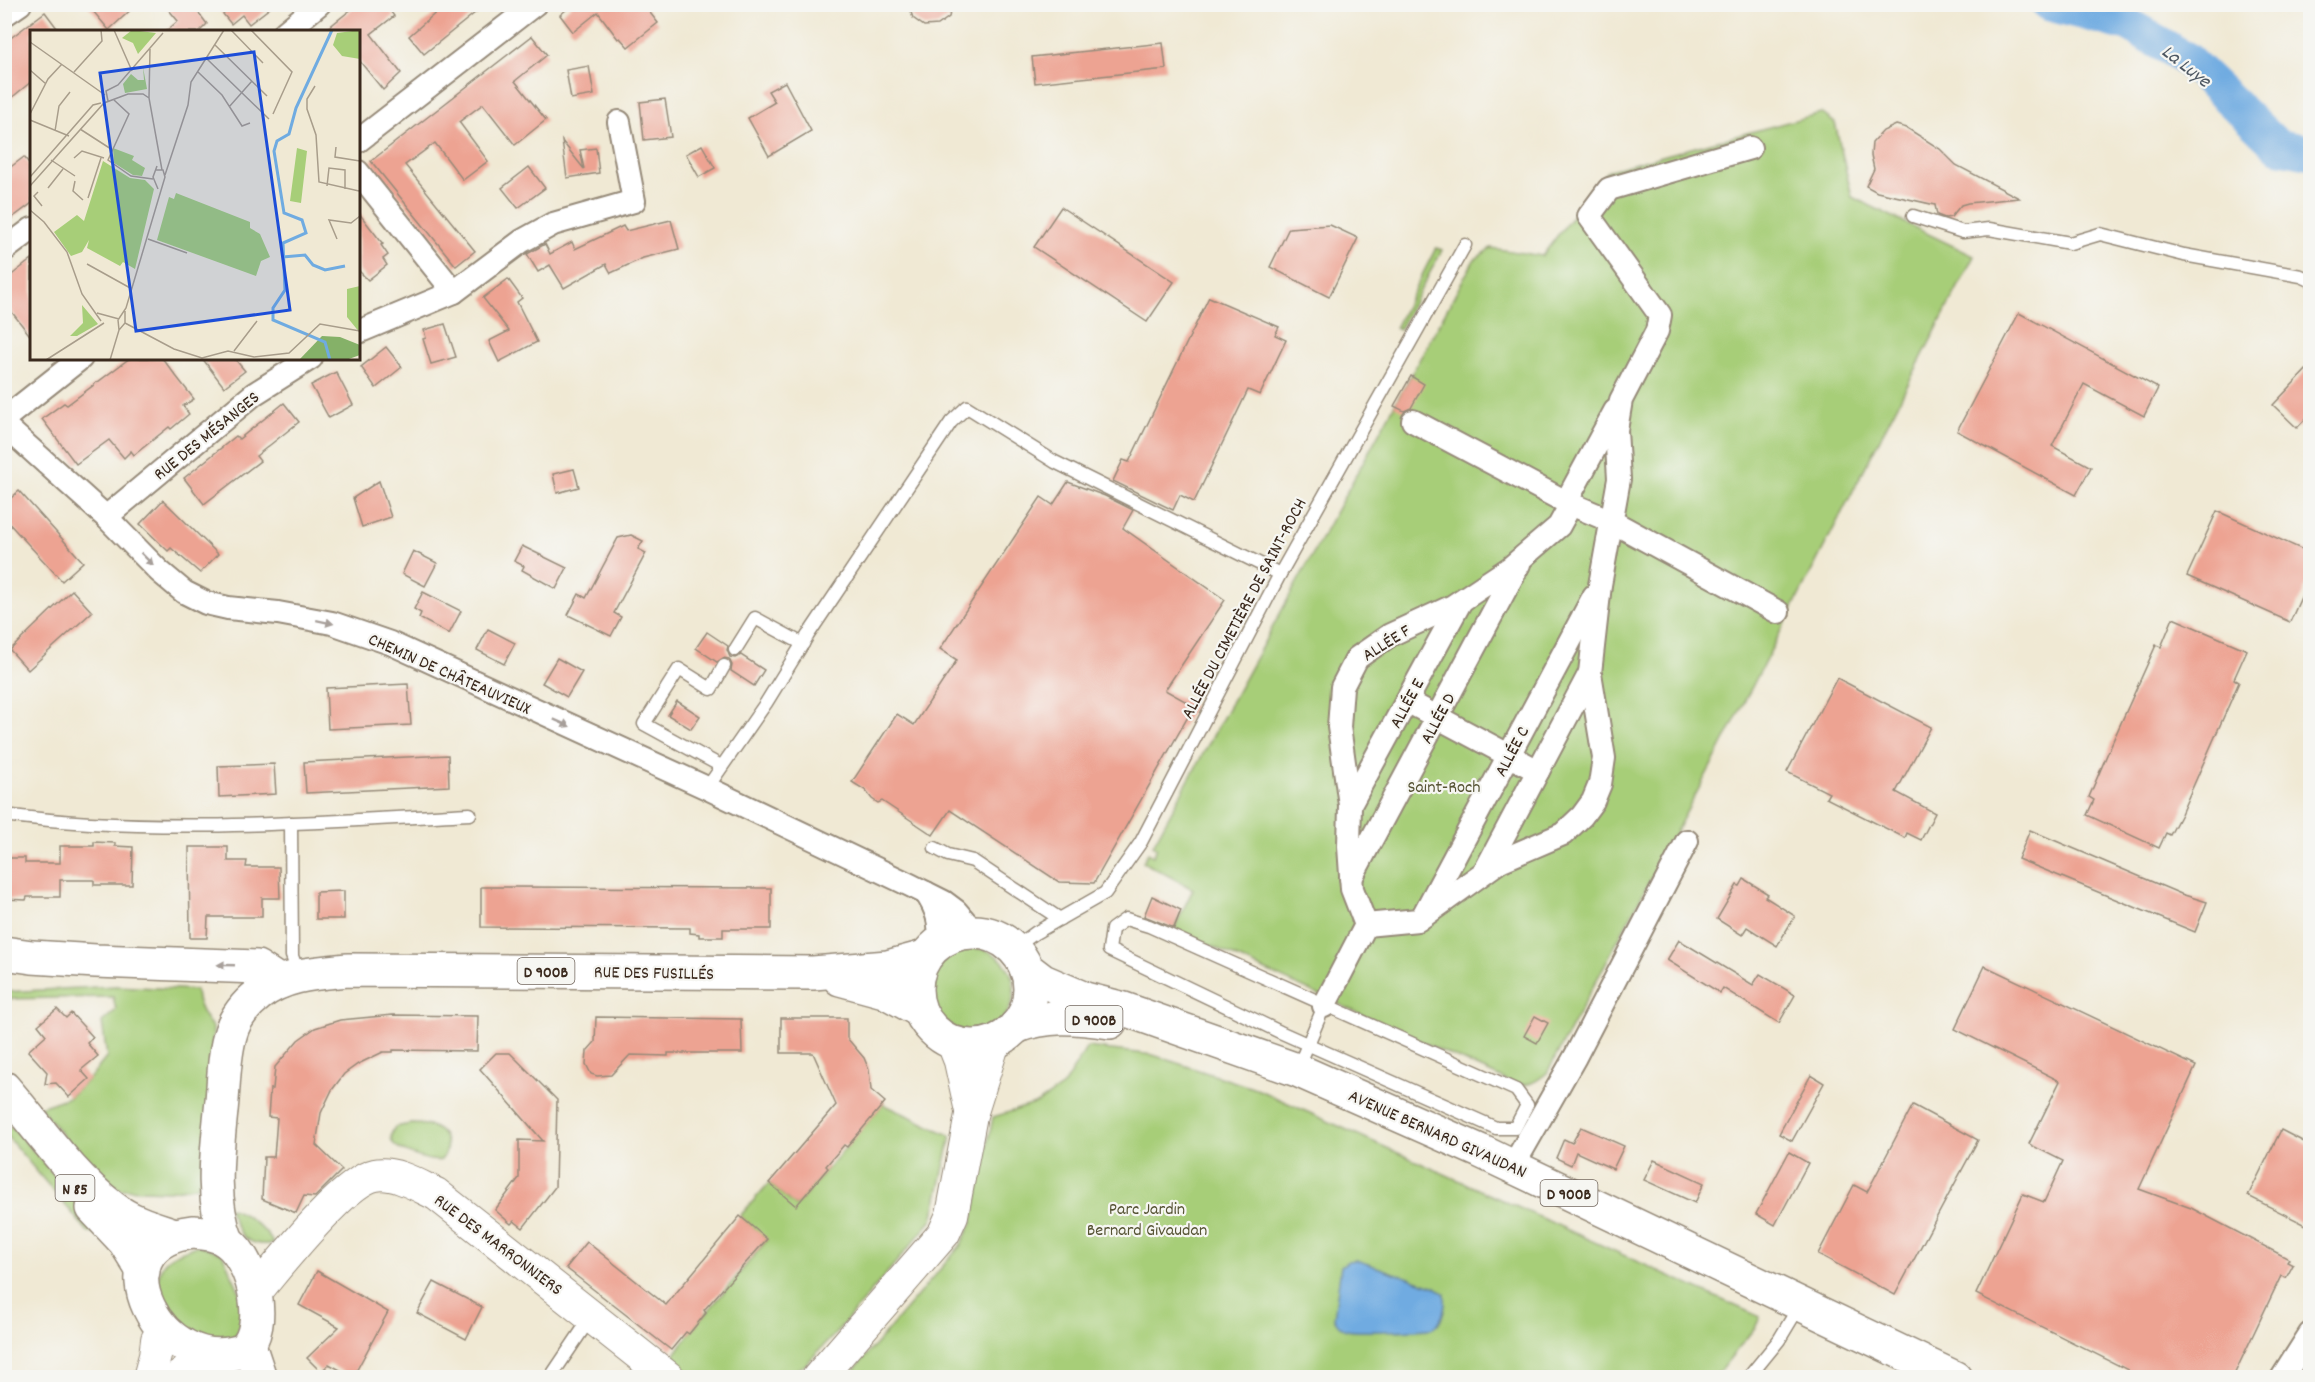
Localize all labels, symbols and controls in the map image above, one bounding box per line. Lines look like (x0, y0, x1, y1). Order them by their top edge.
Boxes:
inset map (30, 30, 360, 360)
water label: La Luye (2155, 39, 2217, 96)
street label: RUE DES MÉSANGES (149, 386, 266, 488)
street label: ALLÉE DU CIMETIÈRE DE SAINT-ROCH (1176, 494, 1314, 724)
one-way arrow (140, 552, 154, 566)
one-way arrow (316, 618, 335, 627)
street label: ALLÉE F (1358, 619, 1416, 669)
street label: CHEMIN DE CHÂTEAUVIEUX (364, 628, 534, 722)
street label: ALLÉE E (1385, 675, 1432, 734)
street label: ALLÉE D (1415, 689, 1463, 749)
one-way arrow (553, 719, 570, 728)
street label: ALLÉE C (1490, 722, 1537, 782)
park label: Saint-Roch (1407, 776, 1481, 801)
road number: D 900B (518, 958, 574, 984)
one-way arrow (216, 961, 235, 970)
street label: RUE DES FUSILLÉS (594, 961, 714, 988)
road number: D 900B (1066, 1006, 1122, 1032)
street label: AVENUE BERNARD GIVAUDAN (1344, 1085, 1530, 1186)
road number: N 85 (56, 1175, 94, 1201)
road number: D 900B (1540, 1180, 1598, 1206)
street label: RUE DES MARRONNIERS (428, 1189, 567, 1303)
park label: Parc Jardin Bernard Givaudan (1087, 1198, 1207, 1244)

